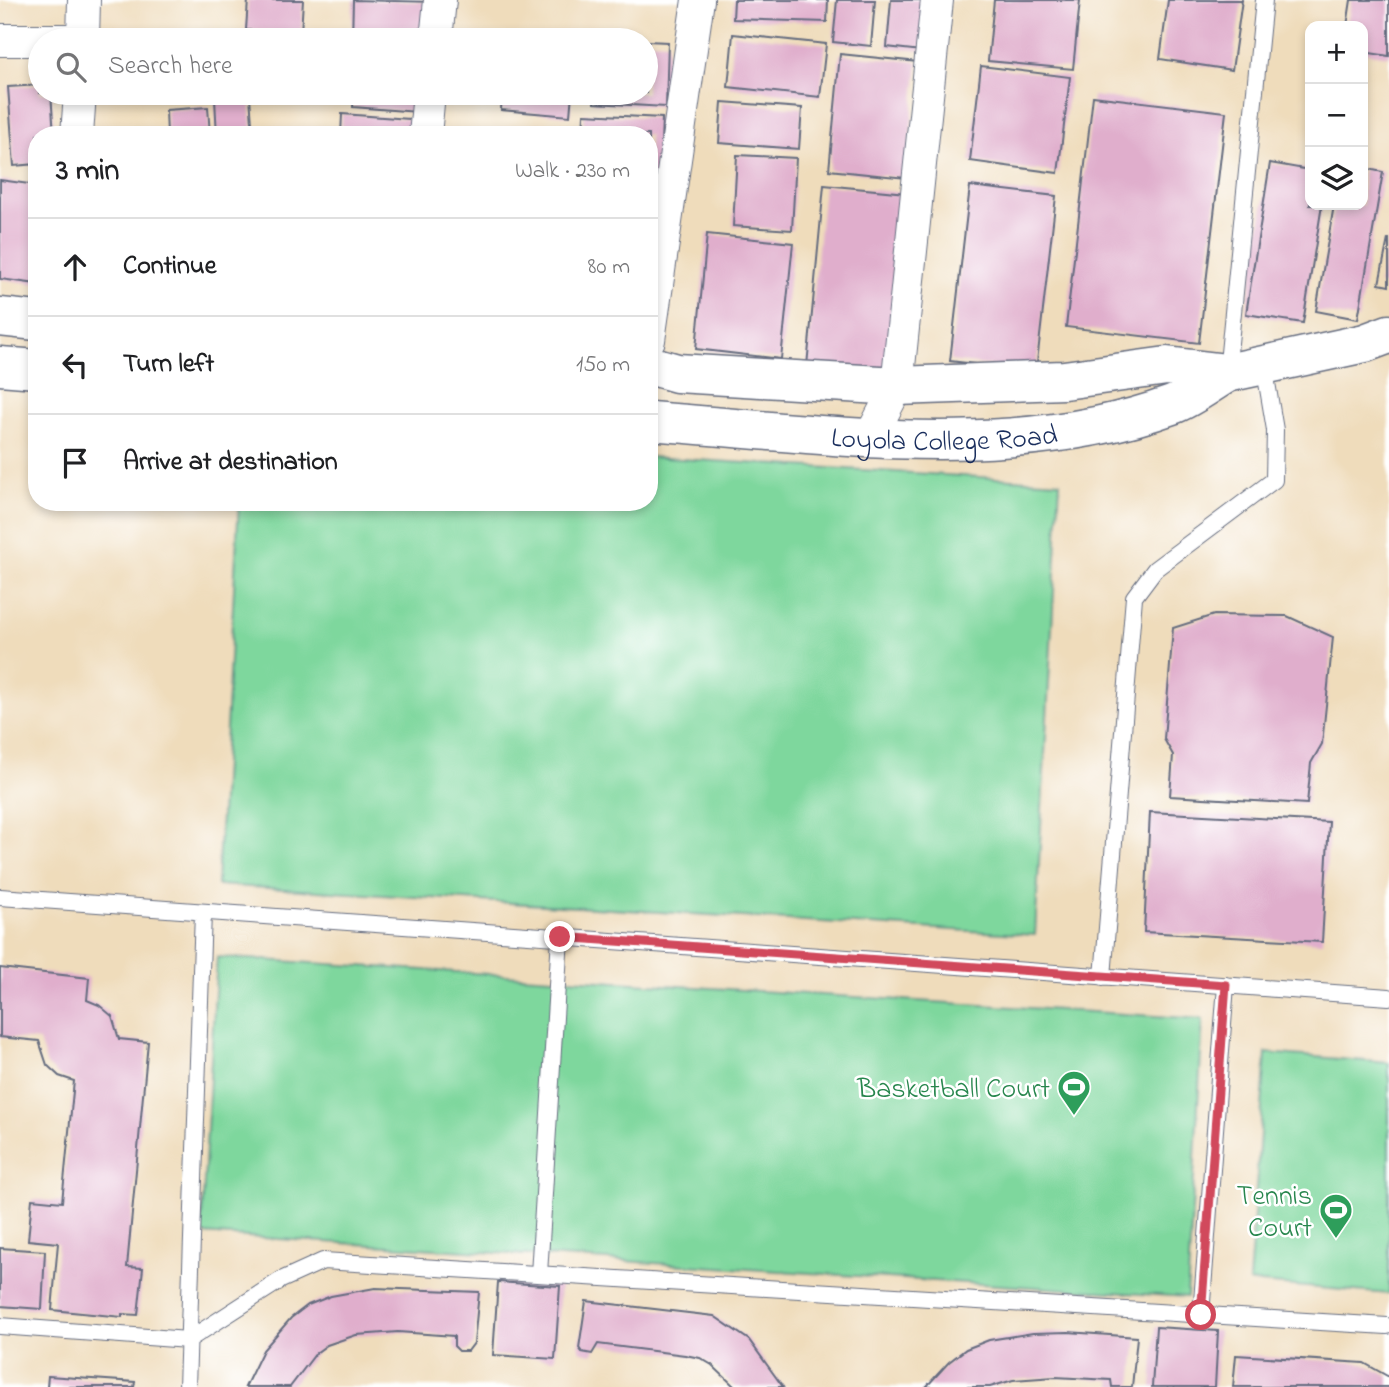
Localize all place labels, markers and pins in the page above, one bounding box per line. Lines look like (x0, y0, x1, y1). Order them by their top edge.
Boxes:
sports icon: Basketball Court (1055, 1068, 1093, 1117)
place label: Basketball Court (856, 1070, 1050, 1111)
place label: Tennis Court (1237, 1177, 1312, 1250)
sports icon: Tennis Court (1317, 1191, 1355, 1240)

